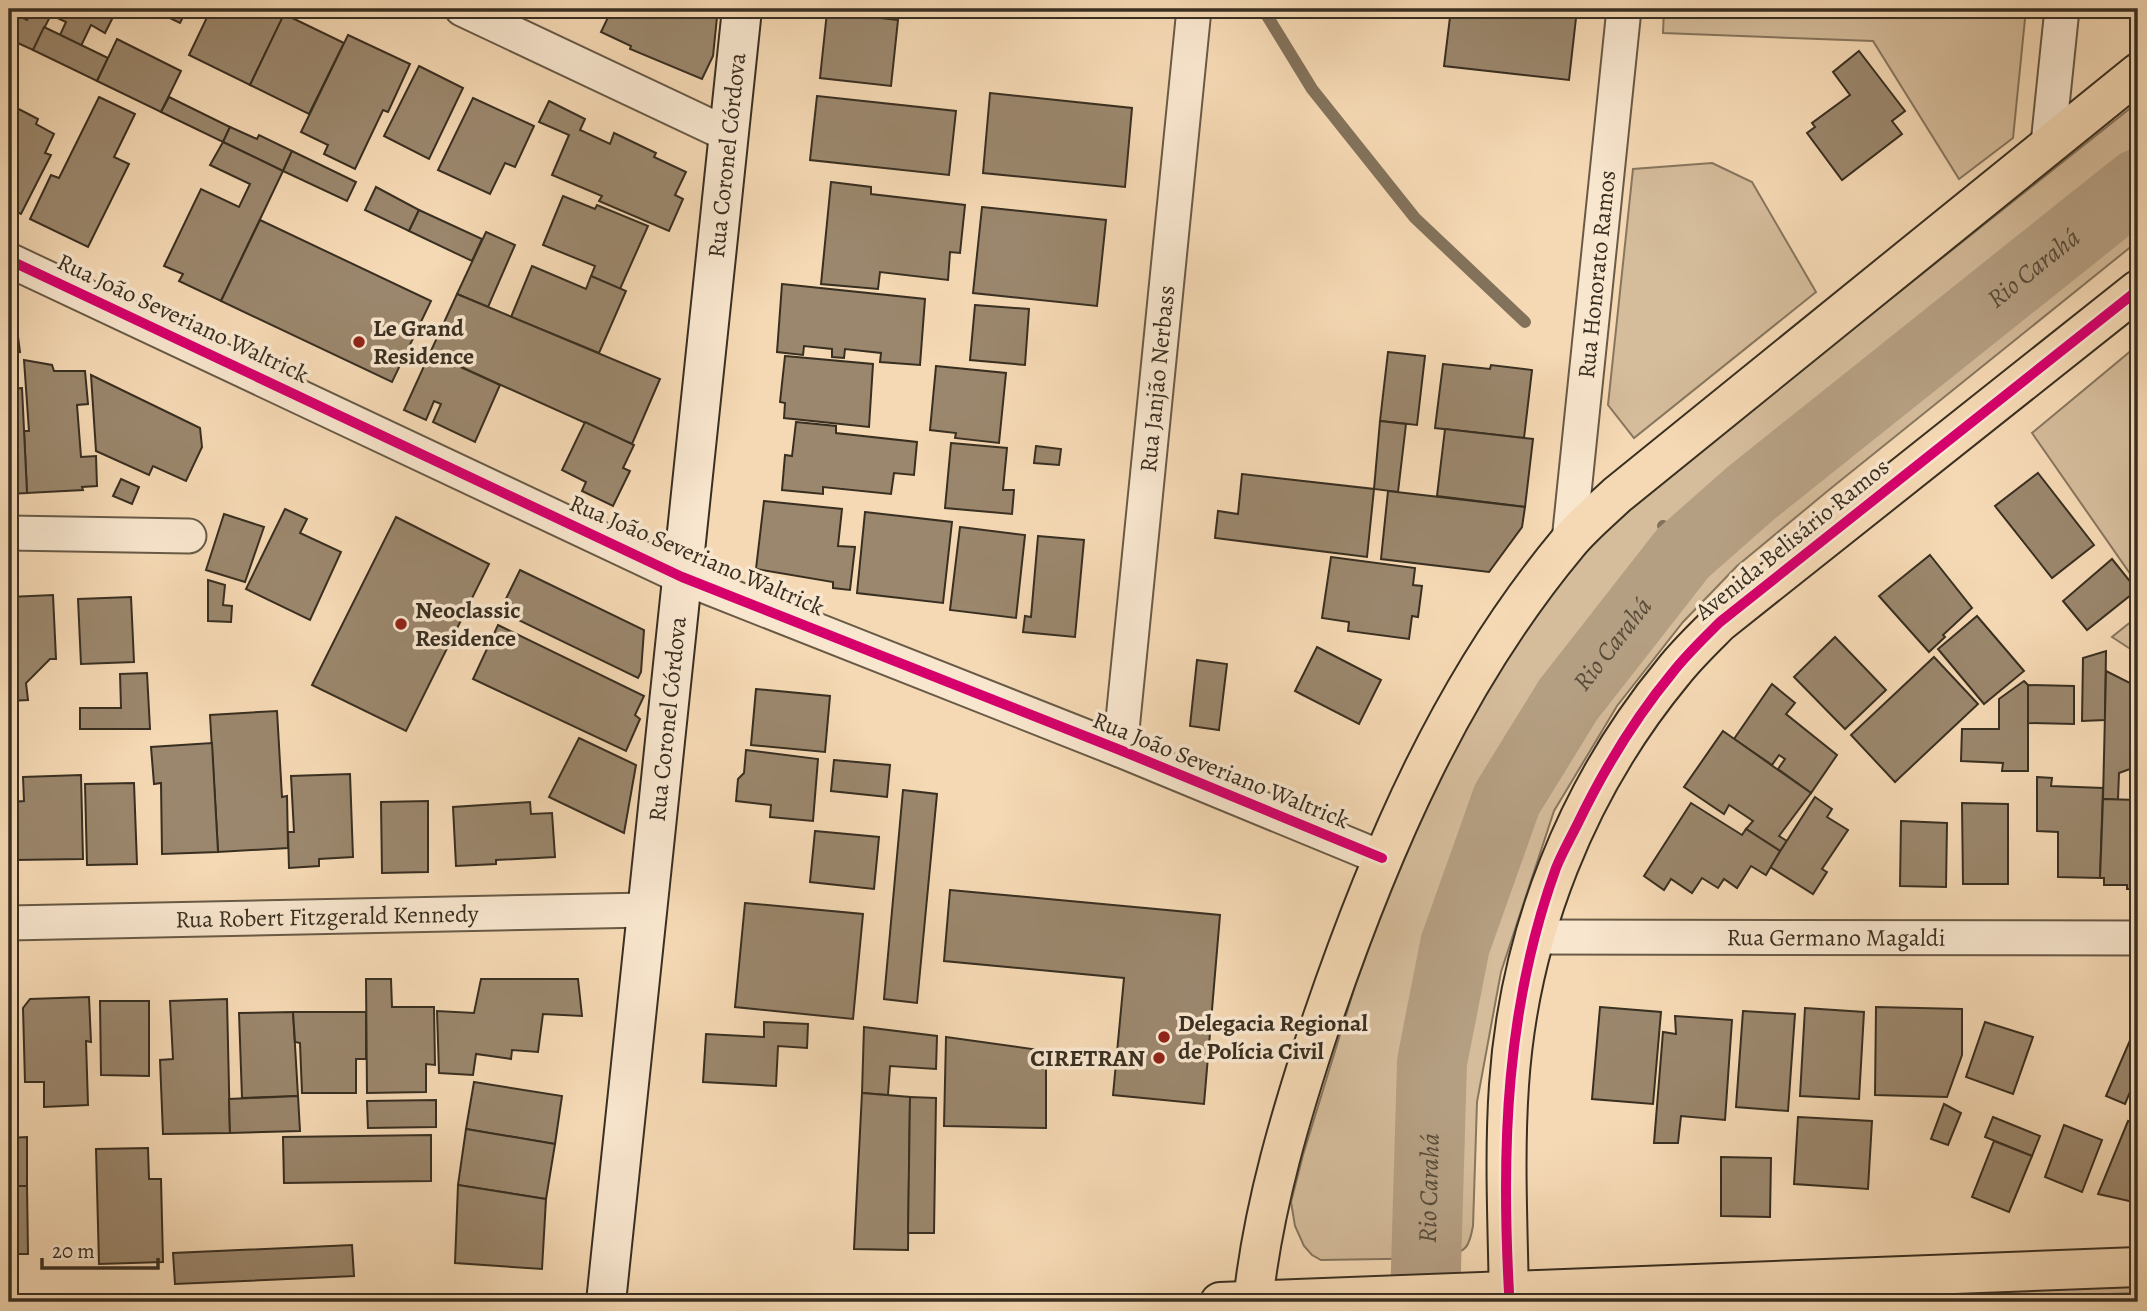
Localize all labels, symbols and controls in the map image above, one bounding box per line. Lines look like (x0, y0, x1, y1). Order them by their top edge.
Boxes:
street label: Rua Coronel Córdova (700, 50, 753, 260)
street label: Rua Honorato Ramos (1570, 169, 1623, 380)
water label: Rio Carahá (1980, 220, 2087, 316)
street label: Rua João Severiano Waltrick (52, 246, 314, 390)
street label: Rua Janjão Nerbass (1132, 284, 1182, 474)
place label: Le Grand Residence (373, 312, 474, 372)
marker: Le Grand Residence (351, 334, 367, 350)
street label: Avenida Belisário Ramos (1687, 451, 1896, 628)
street label: Rua João Severiano Waltrick (565, 487, 829, 623)
water label: Rio Carahá (1565, 590, 1660, 698)
place label: Neoclassic Residence (415, 594, 521, 654)
street label: Rua Coronel Córdova (641, 614, 694, 823)
marker: Neoclassic Residence (393, 616, 409, 632)
street label: Rua João Severiano Waltrick (1088, 704, 1354, 836)
street label: Rua Robert Fitzgerald Kennedy (175, 897, 479, 936)
street label: Rua Germano Magaldi (1726, 921, 1946, 954)
place label: Delegacia Regional de Polícia Civil (1178, 1007, 1369, 1067)
marker: Delegacia Regional de Polícia Civil (1156, 1029, 1172, 1045)
place label: CIRETRAN (1030, 1042, 1146, 1074)
marker: CIRETRAN (1151, 1050, 1167, 1066)
water label: Rio Carahá (1410, 1133, 1448, 1243)
scale bar (42, 1227, 158, 1271)
text: 20 m (52, 1237, 95, 1265)

